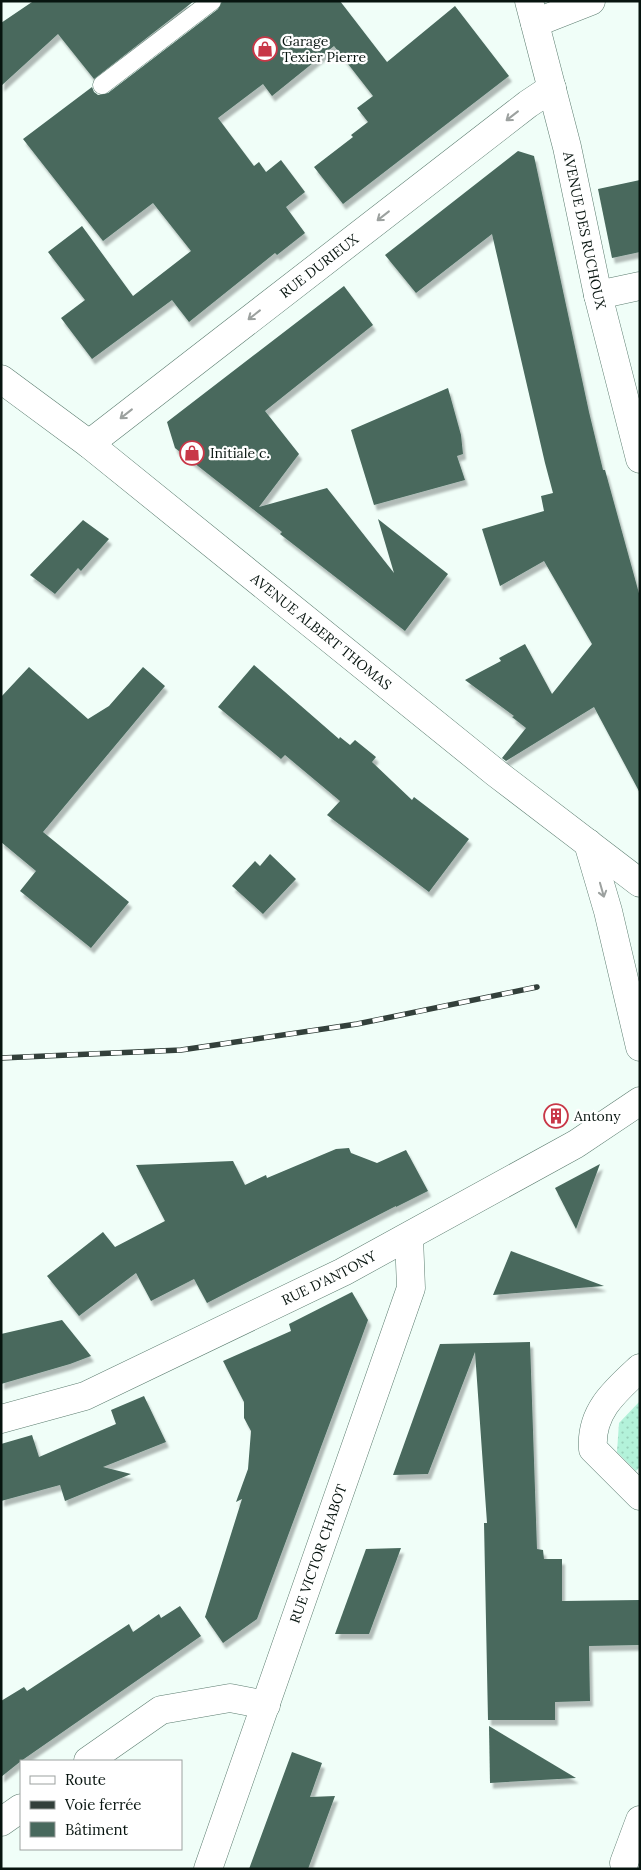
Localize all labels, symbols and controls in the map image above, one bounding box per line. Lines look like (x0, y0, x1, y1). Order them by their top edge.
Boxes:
place label: Garage Texier Pierre (282, 32, 367, 66)
shop icon: Garage Texier Pierre (252, 36, 278, 62)
one-way arrow (506, 111, 519, 122)
street label: AVENUE DES RUCHOUX (559, 149, 610, 312)
one-way arrow (377, 210, 390, 221)
street label: RUE DURIEUX (276, 229, 363, 302)
one-way arrow (248, 309, 261, 320)
one-way arrow (120, 409, 133, 420)
shop icon: Initiale c. (179, 440, 205, 466)
place label: Initiale c. (210, 444, 270, 462)
street label: AVENUE ALBERT THOMAS (246, 569, 395, 694)
one-way arrow (597, 881, 607, 897)
building icon: Antony (543, 1103, 569, 1129)
place label: Antony (573, 1107, 621, 1125)
street label: RUE D'ANTONY (279, 1246, 380, 1309)
street label: RUE VICTOR CHABOT (286, 1482, 351, 1625)
legend (20, 1760, 182, 1850)
text: Route (65, 1770, 106, 1789)
text: Voie ferrée (64, 1795, 141, 1814)
text: Bâtiment (65, 1820, 128, 1839)

